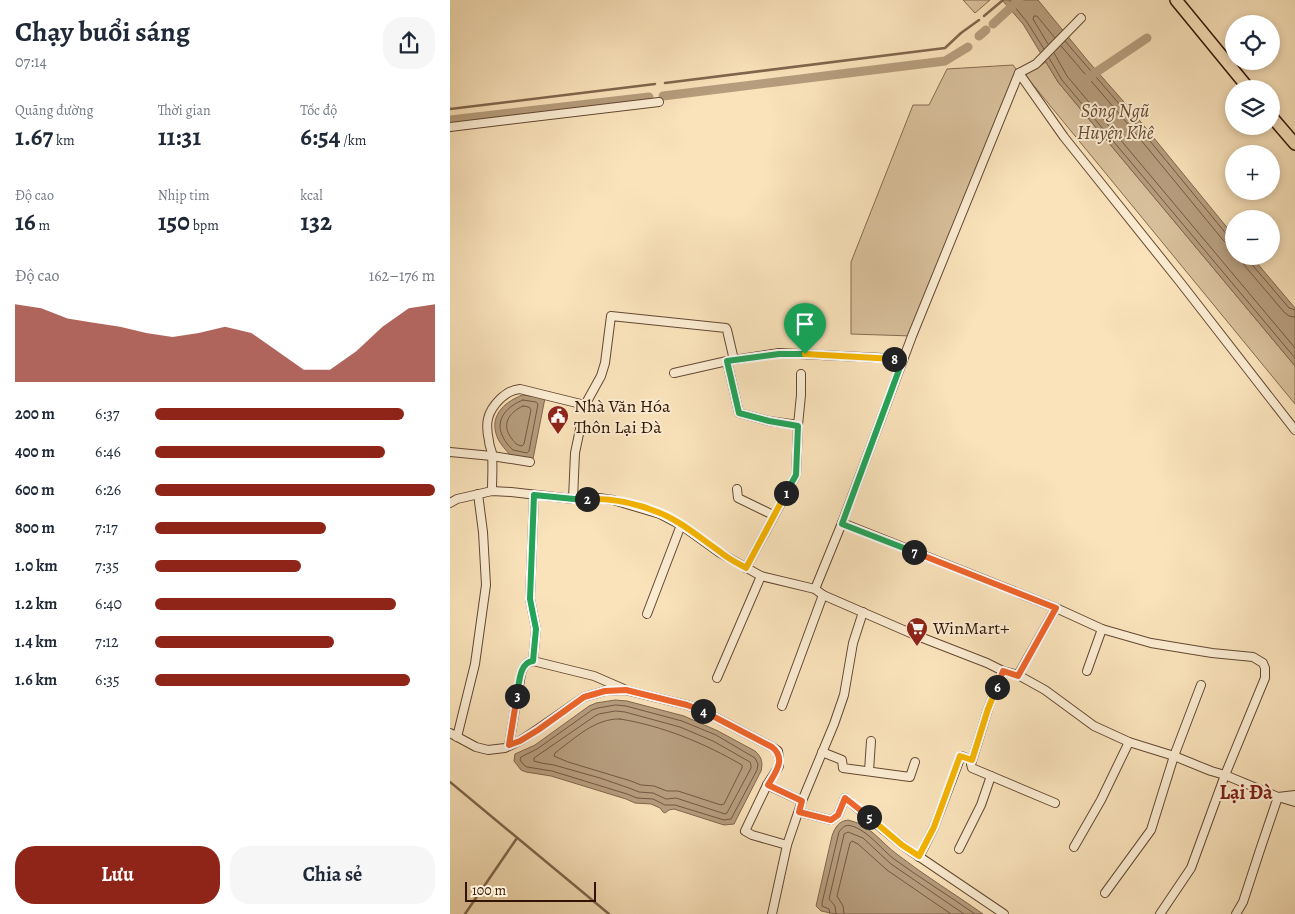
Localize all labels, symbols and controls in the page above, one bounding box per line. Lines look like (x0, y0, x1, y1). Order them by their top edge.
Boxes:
text: Chạy buổi sáng (15, 13, 190, 51)
map controls (1225, 15, 1280, 265)
button: locate (1225, 15, 1280, 70)
button: share (383, 17, 435, 69)
text: 07:14 (15, 51, 47, 73)
button: layers (1225, 80, 1280, 135)
water label: Sông Ngũ Huyện Khê (1077, 98, 1155, 146)
text: Quãng đường (15, 101, 93, 120)
text: Thời gian (158, 101, 211, 120)
text: Tốc độ (300, 101, 337, 120)
text: 1.67 (15, 120, 53, 154)
text: 11:31 (158, 120, 201, 154)
text: 6:54 (300, 120, 340, 154)
text: km (53, 131, 75, 150)
text: /km (340, 131, 366, 150)
button: + (1225, 145, 1280, 200)
text: Độ cao (15, 186, 54, 205)
text: Nhịp tim (158, 186, 210, 205)
text: kcal (300, 186, 323, 205)
text: 16 (15, 205, 36, 239)
text: 150 (158, 205, 190, 239)
text: 132 (300, 205, 332, 239)
button: − (1225, 210, 1280, 265)
text: m (36, 216, 50, 235)
text: bpm (190, 216, 219, 235)
text: Độ cao (15, 265, 60, 287)
text: 162–176 m (369, 265, 435, 287)
pin (784, 303, 826, 354)
icon: arrive (791, 310, 819, 338)
pin: 8 (882, 346, 906, 372)
text: 8 (891, 350, 898, 369)
place label: Nhà Văn Hóa Thôn Lại Đà (574, 394, 671, 439)
text: 200 m (15, 403, 55, 425)
text: 6:37 (95, 403, 120, 425)
public building icon: Nhà Văn Hóa Thôn Lại Đà (546, 404, 570, 435)
text: 400 m (15, 441, 55, 463)
text: 6:46 (95, 441, 121, 463)
text: 600 m (15, 479, 55, 501)
text: 6:26 (95, 479, 121, 501)
pin: 1 (774, 480, 798, 506)
text: 1 (784, 484, 789, 503)
pin: 2 (574, 486, 600, 512)
text: 2 (584, 490, 591, 509)
text: 800 m (15, 517, 55, 539)
text: 7:17 (95, 517, 118, 539)
pin: 7 (902, 540, 926, 564)
text: 7 (912, 543, 917, 562)
text: 1.0 km (15, 555, 58, 577)
text: 7:35 (95, 555, 119, 577)
text: 1.2 km (15, 593, 57, 615)
text: 6:40 (95, 593, 122, 615)
supermarket icon: WinMart+ (905, 616, 929, 647)
place label: WinMart+ (932, 616, 1009, 640)
text: 1.4 km (15, 631, 57, 653)
text: 7:12 (95, 631, 119, 653)
text: 1.6 km (15, 669, 57, 691)
text: 6:35 (95, 669, 120, 691)
pin: 6 (984, 674, 1010, 700)
text: 6 (994, 678, 1001, 697)
pin: 3 (504, 684, 530, 708)
text: 3 (514, 687, 521, 706)
pin: 4 (690, 698, 716, 724)
text: 4 (700, 702, 707, 721)
district label: Lại Đà (1219, 779, 1273, 806)
pin: 5 (856, 804, 882, 830)
text: 5 (867, 808, 872, 827)
button: Lưu (15, 846, 220, 904)
button: Chia sẻ (230, 846, 435, 904)
scale bar (465, 879, 596, 902)
text: 100 m (472, 881, 506, 900)

